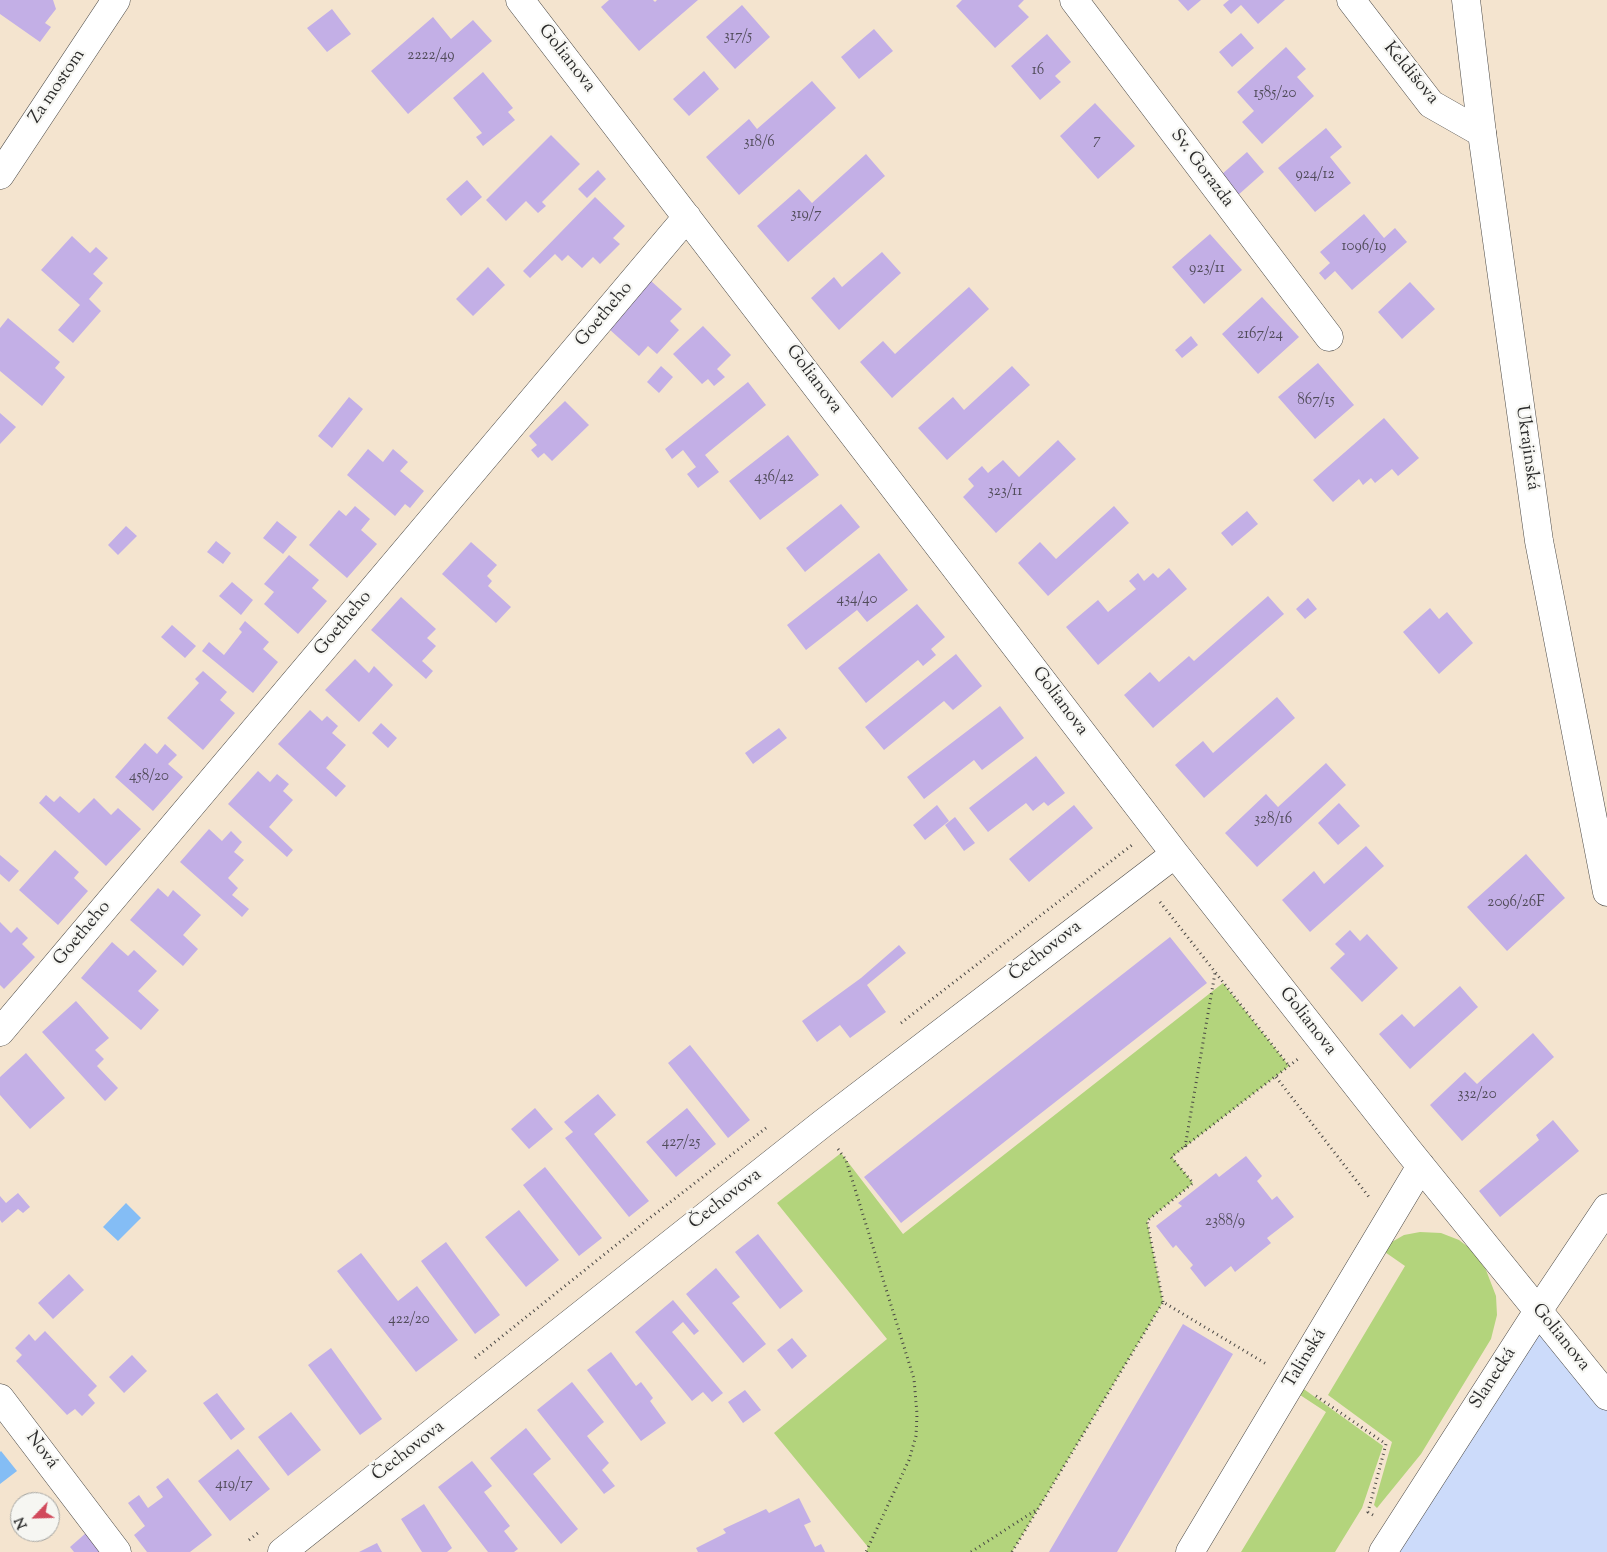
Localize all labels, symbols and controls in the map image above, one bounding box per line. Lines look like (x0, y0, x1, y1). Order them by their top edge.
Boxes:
street label: Golianova (533, 21, 599, 97)
house number: 317/5 (724, 28, 752, 46)
street label: Keldišova (1378, 38, 1442, 110)
street label: Za mostom (25, 46, 91, 128)
house number: 2222/49 (407, 47, 455, 65)
house number: 16 (1032, 62, 1044, 80)
house number: 1585/20 (1254, 85, 1296, 103)
street label: Sv. Gorazda (1165, 126, 1237, 212)
house number: 7 (1093, 132, 1101, 150)
house number: 318/6 (743, 134, 775, 152)
house number: 924/12 (1295, 166, 1335, 184)
house number: 319/7 (790, 206, 822, 224)
house number: 1096/19 (1342, 238, 1386, 256)
house number: 923/11 (1189, 260, 1225, 278)
street label: Goetheho (572, 278, 638, 352)
house number: 2167/24 (1237, 326, 1283, 344)
street label: Golianova (780, 341, 846, 419)
house number: 867/15 (1297, 392, 1335, 410)
street label: Ukrajinská (1509, 404, 1543, 492)
house number: 436/42 (754, 469, 794, 487)
house number: 323/11 (988, 483, 1022, 501)
street label: Goetheho (311, 587, 377, 661)
house number: 434/40 (836, 591, 878, 609)
street label: Golianova (1026, 663, 1092, 741)
house number: 458/20 (129, 768, 169, 786)
house number: 328/16 (1254, 811, 1292, 829)
house number: 2096/26F (1487, 894, 1545, 912)
street label: Goetheho (50, 897, 116, 971)
street label: Čechovova (1005, 917, 1087, 987)
street label: Golianova (1274, 984, 1340, 1060)
house number: 332/20 (1457, 1086, 1497, 1104)
house number: 427/25 (662, 1134, 700, 1152)
street label: Čechovova (685, 1165, 767, 1235)
house number: 2388/9 (1205, 1213, 1245, 1231)
street label: Golianova (1526, 1300, 1594, 1376)
house number: 422/20 (388, 1311, 430, 1329)
street label: Talinská (1280, 1325, 1332, 1393)
street label: Slanecká (1466, 1344, 1522, 1414)
street label: Čechovova (368, 1417, 450, 1487)
street label: Nová (20, 1428, 62, 1474)
house number: 419/17 (215, 1476, 253, 1494)
north arrow (10, 1492, 60, 1542)
text: N (11, 1514, 34, 1532)

